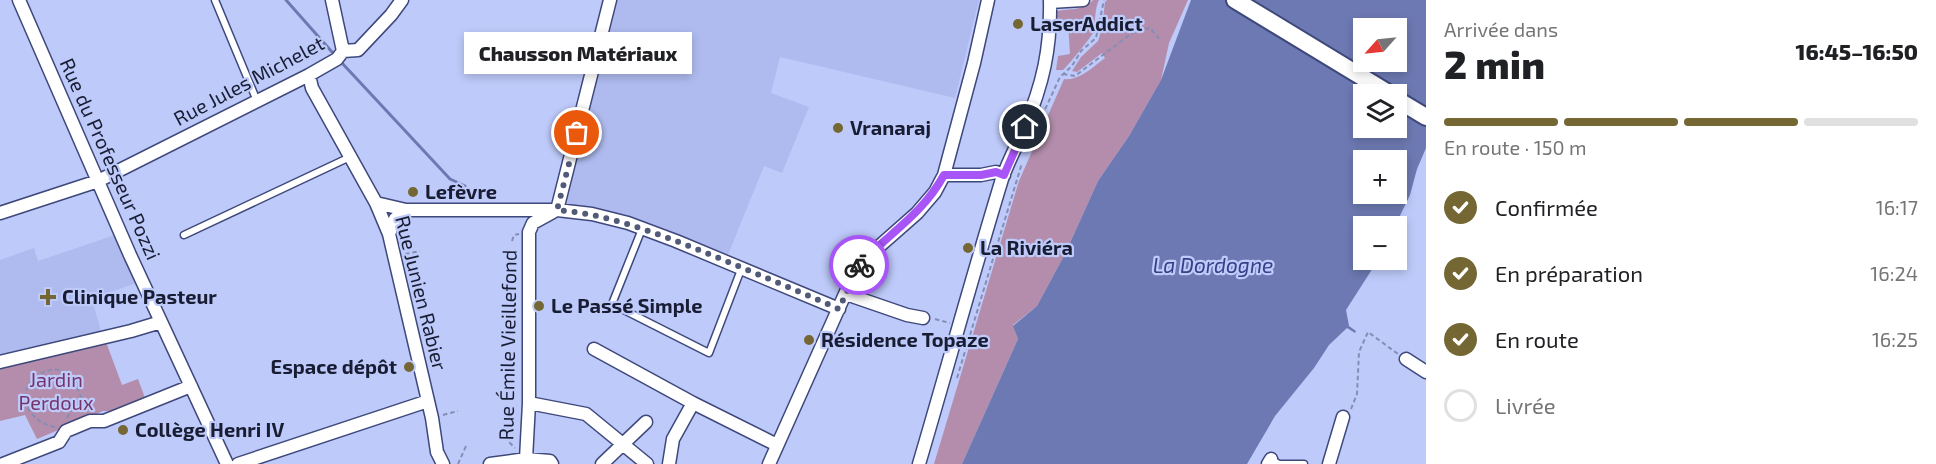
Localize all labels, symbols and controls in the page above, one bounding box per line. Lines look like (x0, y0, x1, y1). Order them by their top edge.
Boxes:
place label: LaserAddict (1030, 11, 1143, 35)
marker: LaserAddict (1011, 17, 1025, 31)
text: Arrivée dans (1444, 17, 1558, 41)
north arrow (1353, 18, 1407, 72)
map controls (1353, 18, 1407, 270)
street label: Rue Jules Michelet (169, 30, 328, 130)
callout: Chausson Matériaux (463, 31, 691, 73)
text: 16:45–16:50 (1796, 38, 1918, 64)
text: 2 min (1444, 40, 1545, 87)
text: Chausson Matériaux (479, 41, 677, 65)
street label: Rue du Professeur Pozzi (56, 54, 166, 263)
button: layers (1353, 84, 1407, 138)
pin (999, 101, 1050, 152)
pin (551, 107, 602, 158)
icon: home (1008, 110, 1041, 143)
place label: Vranaraj (850, 115, 931, 139)
icon: bag (560, 116, 593, 149)
marker: Vranaraj (831, 121, 845, 135)
text: En route · 150 m (1444, 135, 1587, 159)
button: + (1353, 150, 1407, 204)
place label: Lefèvre (425, 179, 497, 203)
marker: Lefèvre (406, 185, 420, 199)
icon: check (1444, 191, 1477, 224)
text: Confirmée (1495, 194, 1598, 220)
text: 16:17 (1876, 195, 1918, 219)
street label: Rue Junien Rabier (391, 213, 453, 373)
button: − (1353, 216, 1407, 270)
courier (829, 235, 889, 295)
place label: La Riviéra (980, 235, 1073, 259)
marker: La Riviéra (961, 241, 975, 255)
street label: Rue Émile Vieillefond (493, 249, 521, 440)
icon: bike (843, 249, 876, 282)
water label: La Dordogne (1153, 252, 1273, 277)
icon: check (1444, 257, 1477, 290)
text: En préparation (1495, 260, 1643, 286)
text: 16:24 (1870, 261, 1918, 285)
place label: Clinique Pasteur (62, 284, 217, 308)
marker: Clinique Pasteur (39, 288, 57, 306)
place label: Le Passé Simple (551, 293, 703, 317)
marker: Le Passé Simple (532, 299, 546, 313)
icon: check (1444, 323, 1477, 356)
text: En route (1495, 326, 1579, 352)
place label: Résidence Topaze (821, 327, 989, 351)
text: 16:25 (1872, 327, 1918, 351)
marker: Résidence Topaze (802, 333, 816, 347)
place label: Espace dépôt (271, 354, 397, 378)
marker: Espace dépôt (402, 360, 416, 374)
park label: Jardin Perdoux (18, 367, 94, 414)
text: Livrée (1495, 392, 1556, 418)
place label: Collège Henri IV (135, 417, 284, 441)
marker: Collège Henri IV (116, 423, 130, 437)

